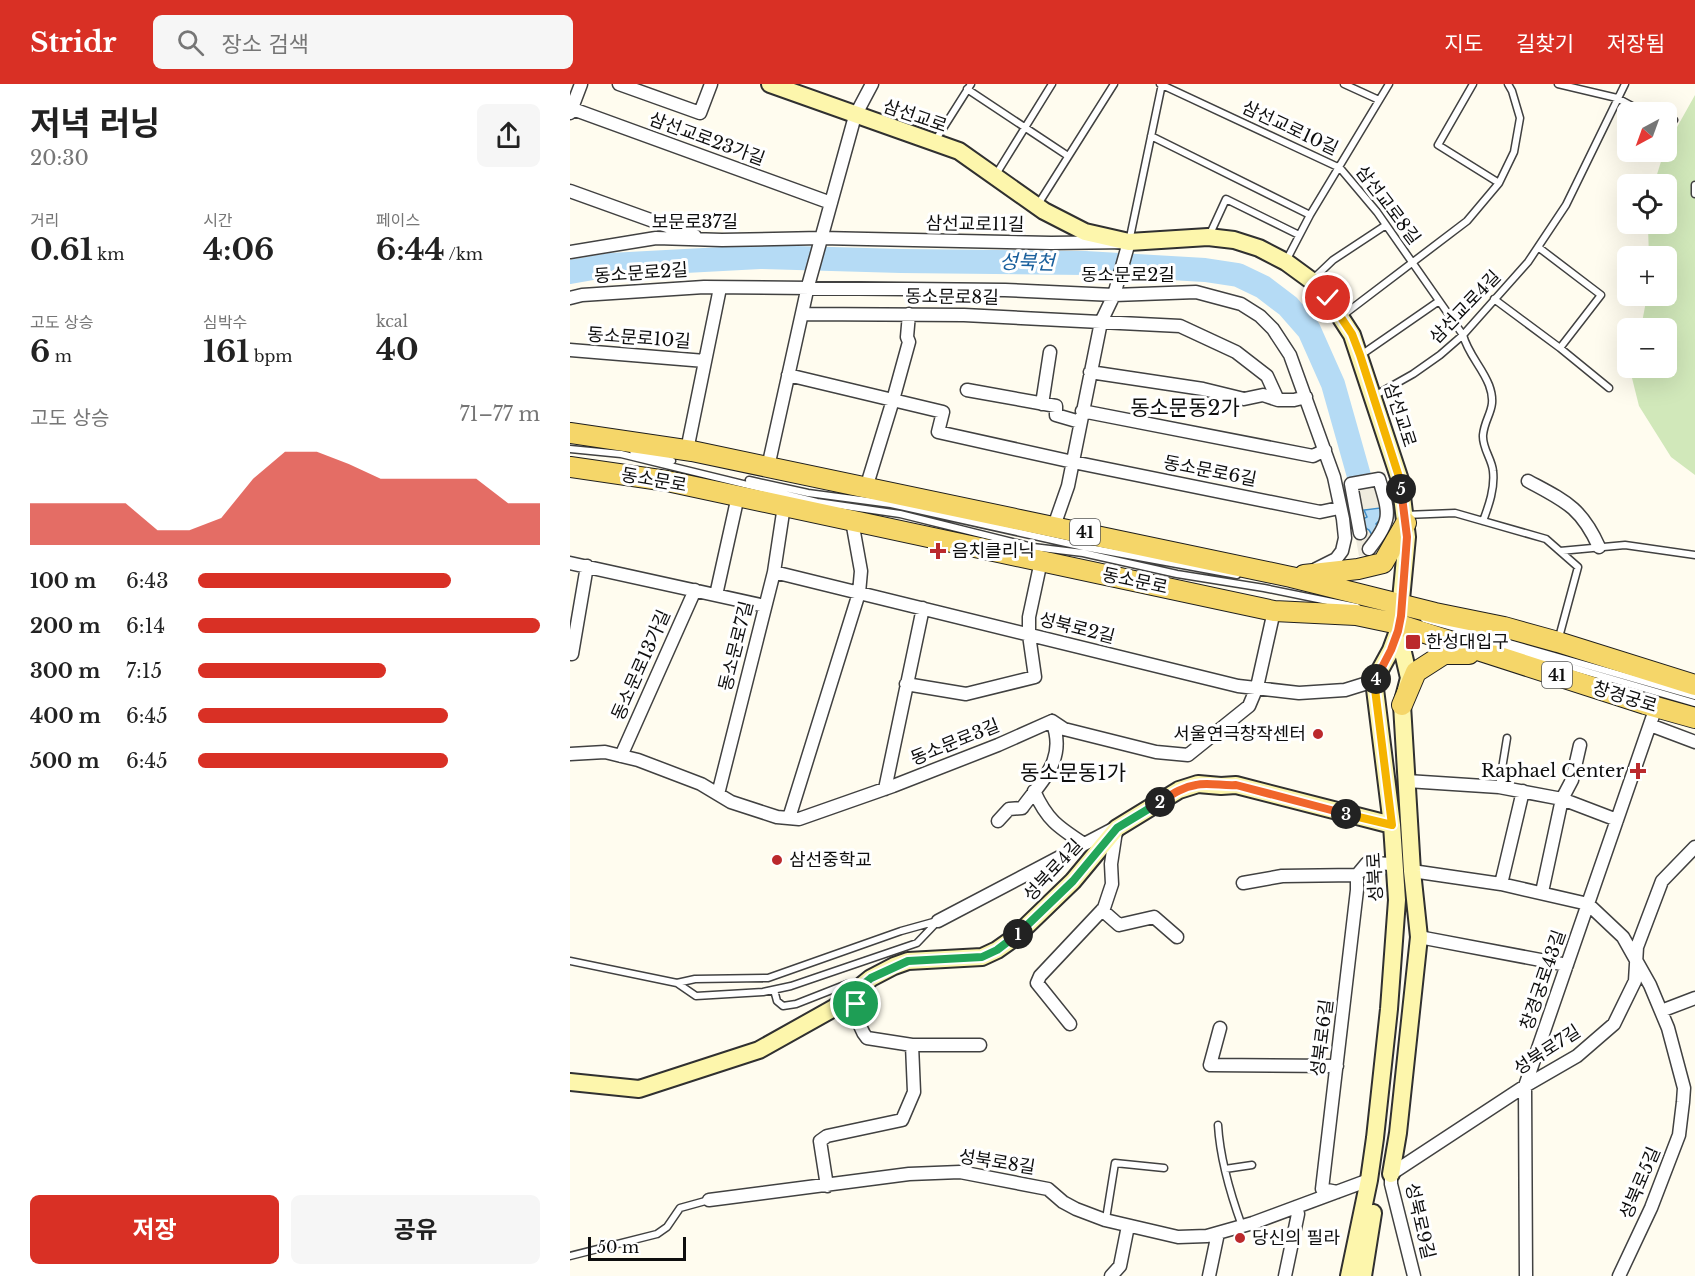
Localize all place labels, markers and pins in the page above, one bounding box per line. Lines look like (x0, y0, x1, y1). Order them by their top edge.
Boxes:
pin (1302, 272, 1353, 323)
pin: 5 (1386, 474, 1416, 504)
place label: 음치클리닉 (952, 540, 1035, 562)
marker: 음치클리닉 (929, 542, 947, 560)
place label: 한성대입구 (1426, 631, 1509, 653)
marker: 한성대입구 (1404, 633, 1422, 651)
pin: 4 (1361, 664, 1391, 694)
place label: 서울연극창작센터 (1174, 723, 1306, 745)
marker: 서울연극창작센터 (1311, 727, 1325, 741)
place label: Raphael Center (1481, 760, 1624, 782)
marker: Raphael Center (1629, 762, 1647, 780)
pin: 2 (1145, 787, 1175, 817)
pin: 3 (1331, 799, 1361, 829)
place label: 삼선중학교 (789, 849, 872, 871)
marker: 삼선중학교 (770, 853, 784, 867)
pin: 1 (1003, 919, 1033, 949)
pin (830, 978, 881, 1029)
place label: 당신의 필라 (1252, 1227, 1340, 1249)
marker: 당신의 필라 (1233, 1231, 1247, 1245)

